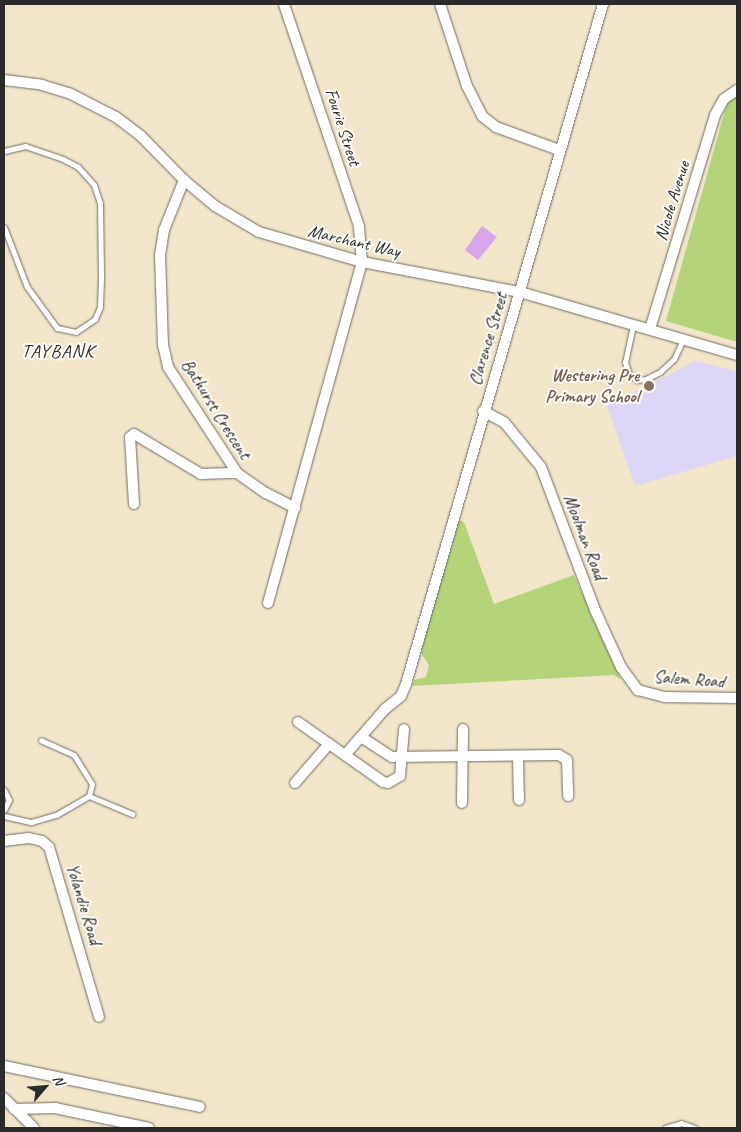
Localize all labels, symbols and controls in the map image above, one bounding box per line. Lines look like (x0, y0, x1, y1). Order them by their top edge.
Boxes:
street label: Fourie Street (320, 86, 366, 168)
street label: Nicole Avenue (650, 159, 694, 243)
street label: Marchant Way (306, 220, 402, 262)
street label: Clarence Street (464, 290, 512, 388)
district label: TAYBANK (21, 341, 95, 363)
street label: Bathurst Crescent (176, 355, 256, 463)
place label: Westering Pre Primary School (545, 365, 639, 408)
marker: Westering Pre Primary School (643, 380, 655, 392)
street label: Moolman Road (559, 491, 611, 583)
street label: Salem Road (653, 666, 725, 692)
street label: Yolandie Road (61, 861, 107, 947)
north arrow (20, 1062, 70, 1112)
text: N (49, 1072, 68, 1088)

